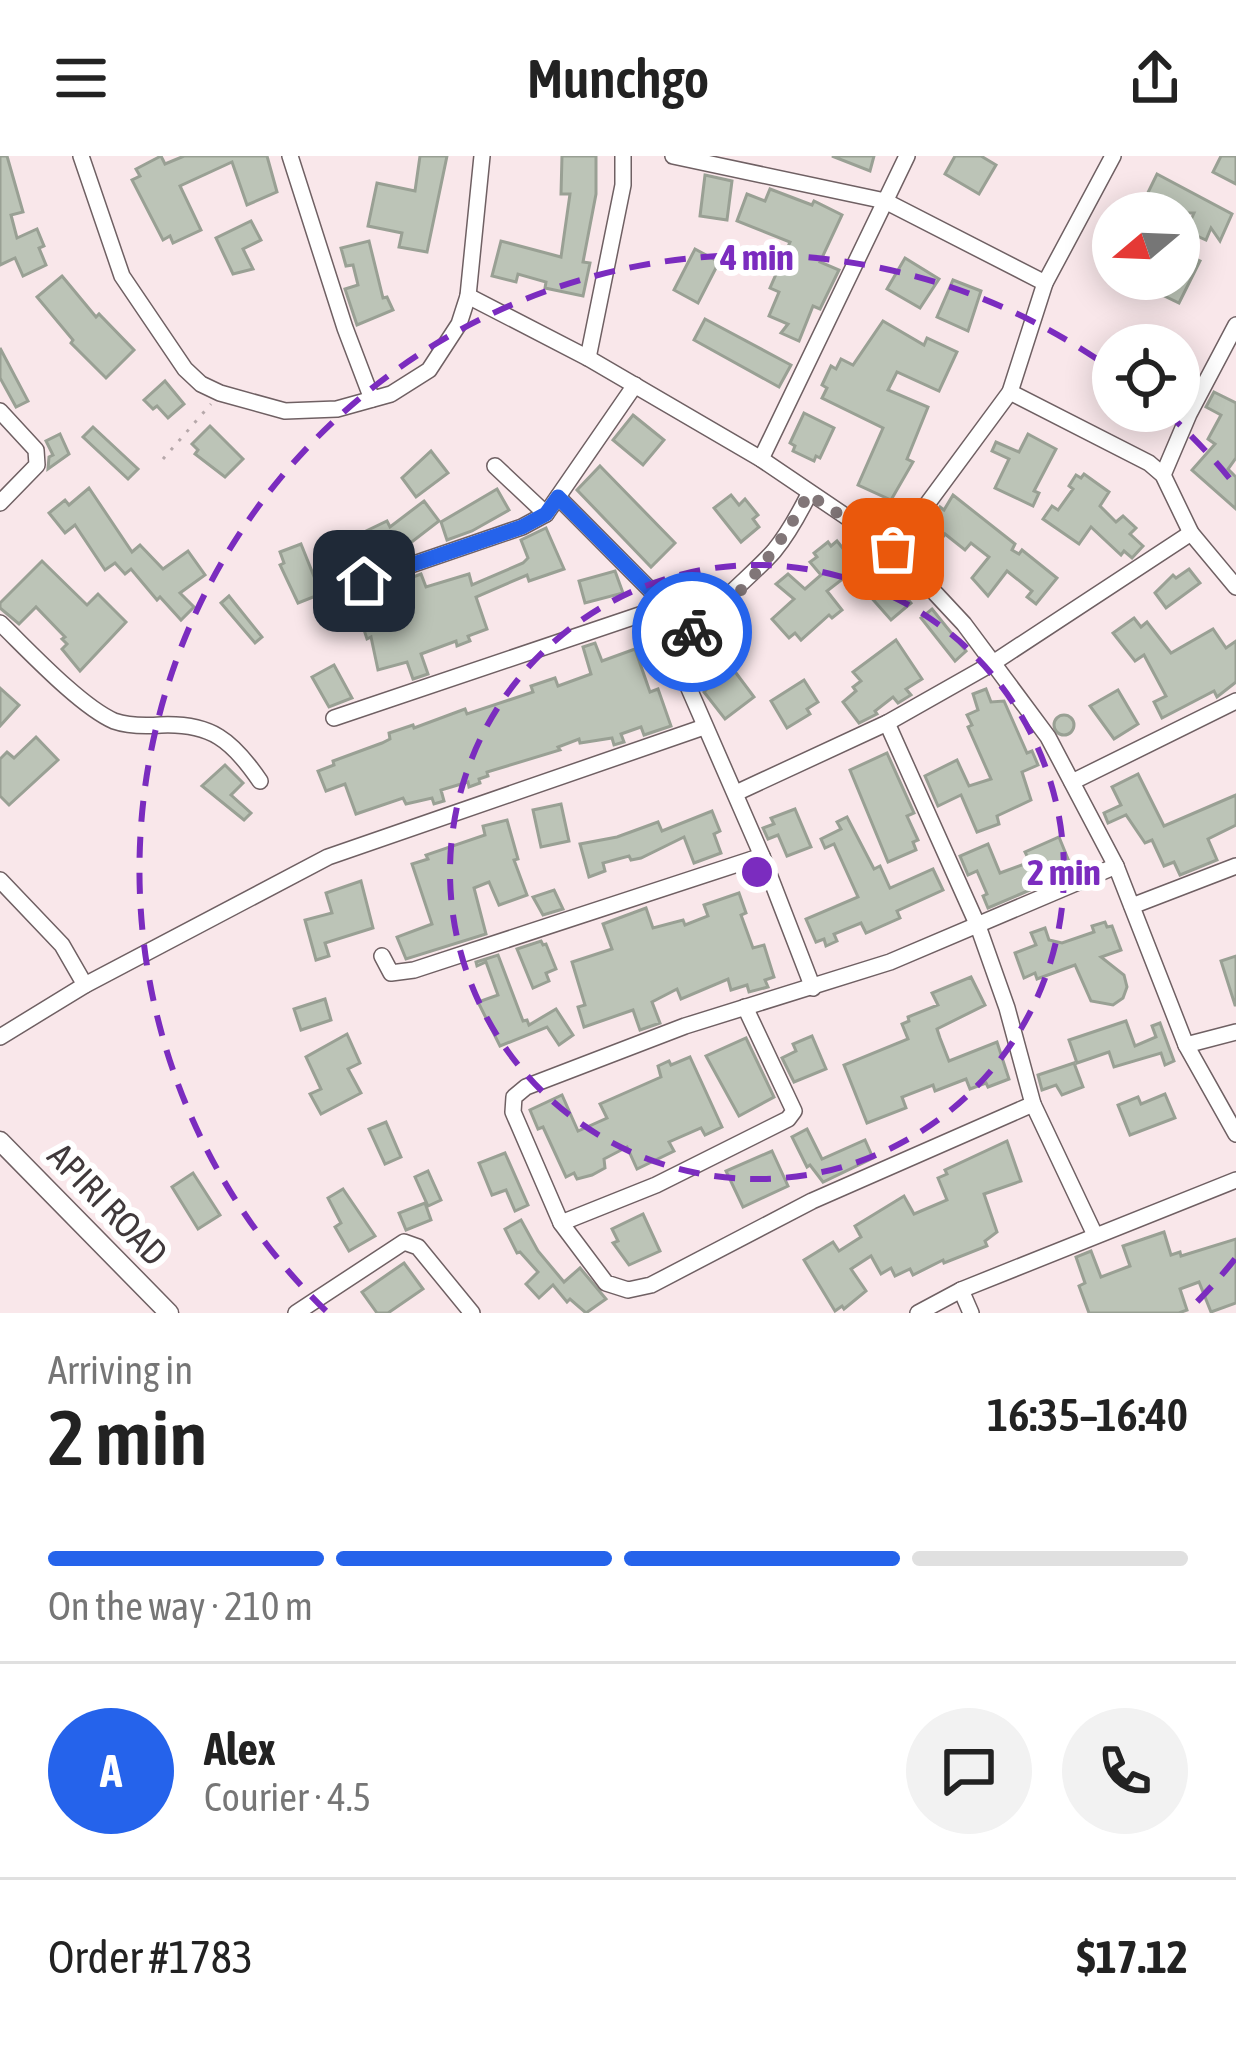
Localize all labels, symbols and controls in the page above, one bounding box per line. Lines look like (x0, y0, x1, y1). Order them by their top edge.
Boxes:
icon: menu (48, 45, 114, 111)
icon: share (1122, 45, 1188, 111)
text: Munchgo (527, 48, 709, 109)
north arrow (1092, 192, 1200, 300)
map controls (1092, 192, 1200, 432)
text: 4 min (719, 236, 794, 278)
button: locate (1092, 324, 1200, 432)
pin (842, 498, 944, 600)
icon: bag (860, 516, 926, 582)
pin (313, 530, 415, 632)
icon: home (331, 548, 397, 614)
courier (632, 572, 752, 692)
icon: bike (659, 599, 725, 665)
centre of rings (736, 851, 778, 893)
text: 2 min (1027, 851, 1101, 893)
street label: APIRI ROAD (40, 1134, 176, 1274)
text: Arriving in (48, 1348, 193, 1392)
text: 16:35–16:40 (987, 1389, 1188, 1441)
text: 2 min (48, 1392, 207, 1482)
text: On the way · 210 m (48, 1584, 313, 1628)
button: chat (906, 1708, 1032, 1834)
button: phone (1062, 1708, 1188, 1834)
text: Alex (204, 1723, 276, 1775)
text: A (100, 1745, 122, 1797)
text: Courier · 4.5 (204, 1775, 371, 1819)
text: Order #1783 (48, 1931, 253, 1983)
text: $17.12 (1076, 1931, 1188, 1983)

